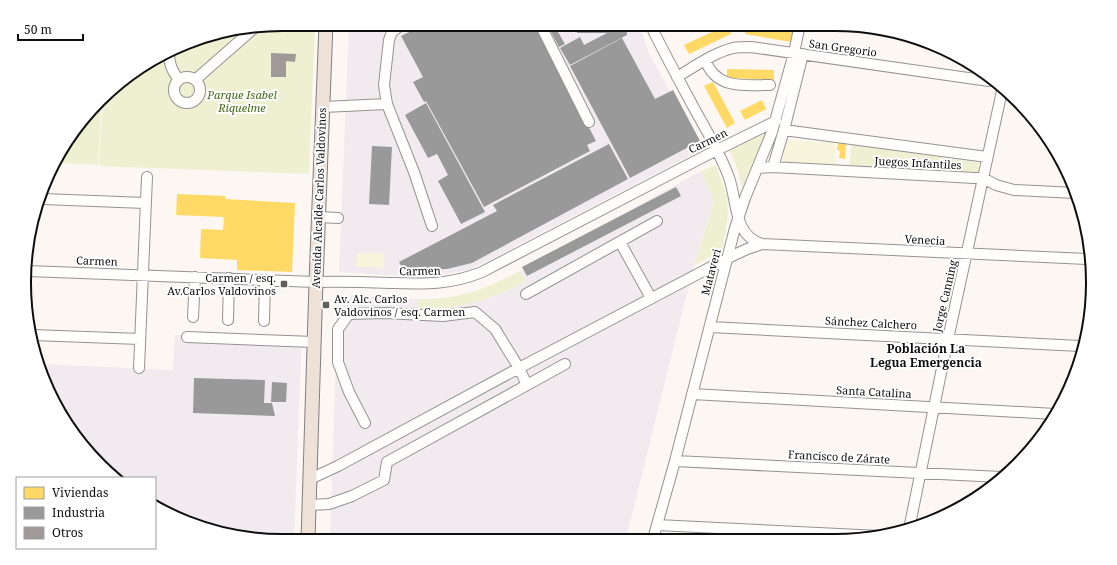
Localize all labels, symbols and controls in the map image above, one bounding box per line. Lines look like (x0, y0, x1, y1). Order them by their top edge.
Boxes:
scale bar (18, 16, 83, 42)
text: 50 m (24, 21, 52, 38)
street label: San Gregorio (808, 35, 878, 60)
park label: Parque Isabel Riquelme (206, 87, 277, 115)
street label: Avenida Alcalde Carlos Valdovinos (308, 107, 329, 289)
street label: Carmen (686, 125, 730, 156)
street label: Juegos Infantiles (873, 153, 962, 172)
street label: Venecia (904, 231, 946, 248)
street label: Mataveri (697, 247, 724, 297)
street label: Carmen (76, 252, 118, 269)
street label: Jorge Canning (929, 258, 960, 335)
street label: Carmen (399, 263, 441, 278)
place label: Carmen / esq. Av.Carlos Valdovinos (167, 270, 276, 298)
marker: Carmen / esq. Av.Carlos Valdovinos (279, 279, 289, 289)
place label: Av. Alc. Carlos Valdovinos / esq. Carmen (334, 291, 465, 319)
marker: Av. Alc. Carlos Valdovinos / esq. Carmen (321, 300, 331, 310)
street label: Sánchez Calchero (825, 313, 917, 332)
district label: Población La Legua Emergencia (870, 340, 982, 371)
street label: Santa Catalina (836, 382, 912, 401)
street label: Francisco de Zárate (788, 446, 891, 467)
legend (16, 477, 156, 549)
text: Viviendas (52, 484, 108, 501)
text: Industria (52, 504, 105, 521)
text: Otros (52, 524, 83, 541)

